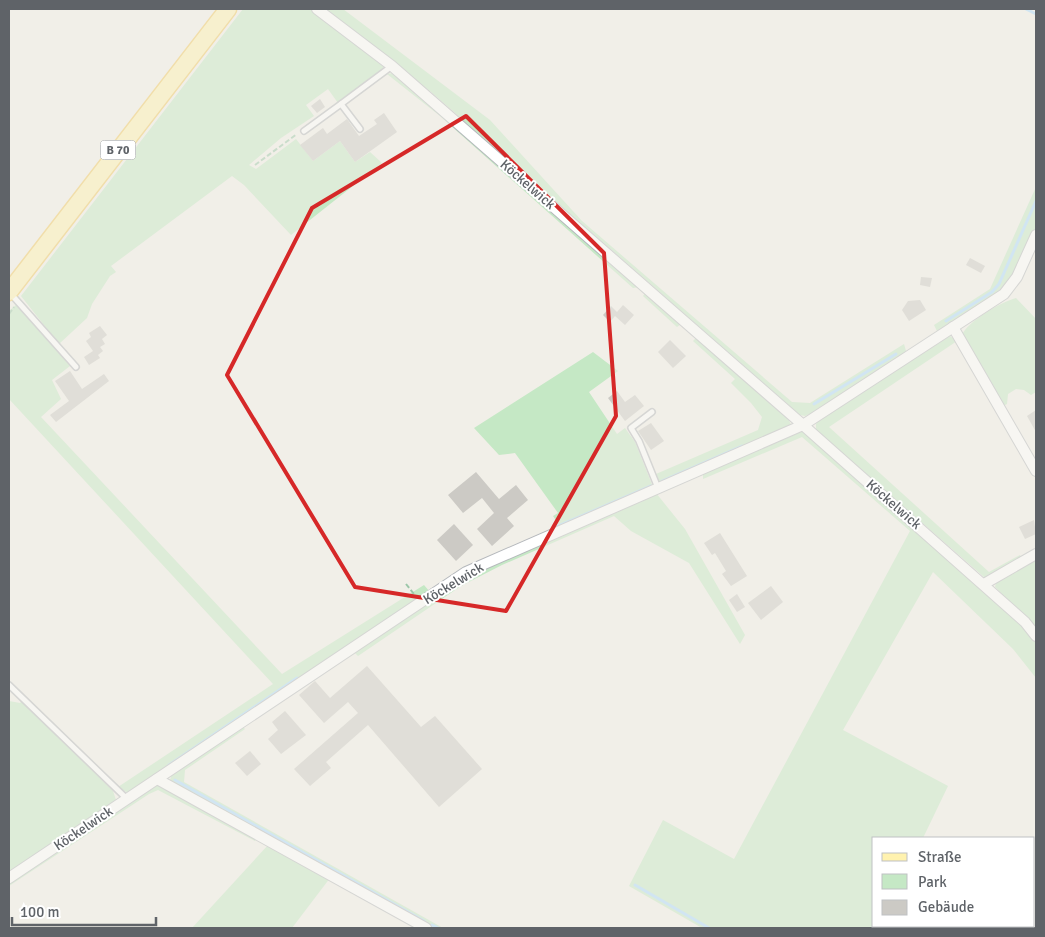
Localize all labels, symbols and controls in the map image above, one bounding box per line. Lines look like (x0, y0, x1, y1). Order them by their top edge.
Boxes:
road number: B 70 (100, 140, 136, 160)
street label: Köckelwick (497, 156, 559, 213)
street label: Köckelwick (863, 476, 925, 533)
street label: Köckelwick (420, 559, 487, 608)
street label: Köckelwick (51, 803, 116, 854)
legend (872, 837, 1035, 927)
text: Straße (918, 848, 962, 866)
text: Park (918, 873, 947, 891)
scale bar (12, 894, 156, 926)
text: Gebäude (918, 898, 974, 916)
text: 100 m (20, 903, 60, 921)

